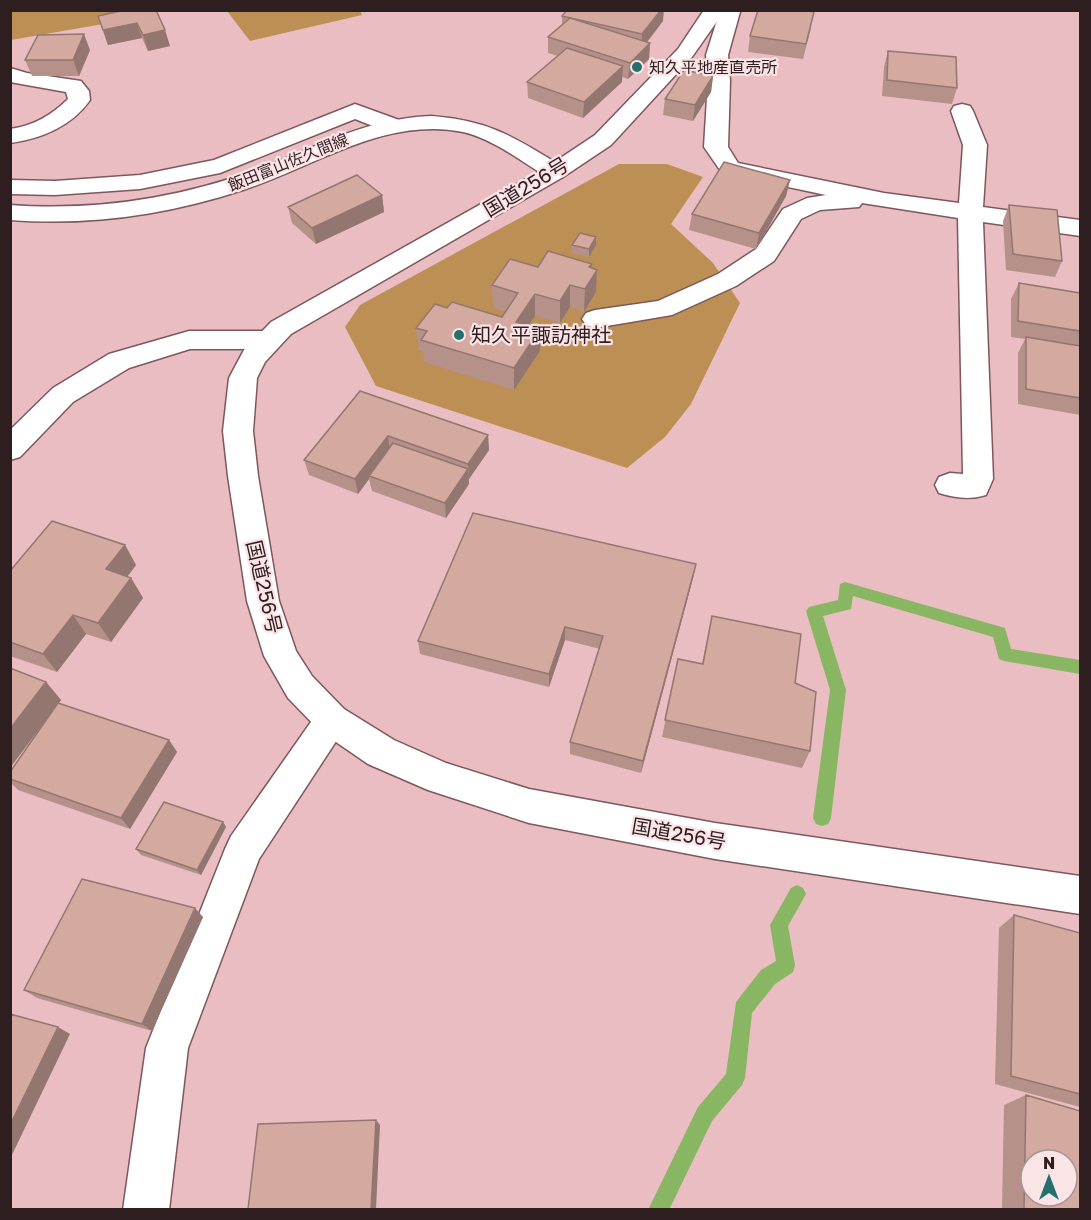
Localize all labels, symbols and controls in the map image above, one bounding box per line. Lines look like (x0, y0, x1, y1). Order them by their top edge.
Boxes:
place label: 知久平地産直売所 (649, 57, 777, 77)
marker: 知久平地産直売所 (630, 60, 644, 74)
street label: 飯田富山佐久間線 (225, 129, 351, 195)
street label: 国道256号 (478, 151, 573, 221)
place label: 知久平諏訪神社 (471, 322, 611, 346)
marker: 知久平諏訪神社 (452, 328, 466, 342)
street label: 国道256号 (243, 538, 287, 636)
street label: 国道256号 (630, 813, 728, 853)
north arrow (1019, 1148, 1079, 1208)
text: N (1043, 1153, 1055, 1173)

